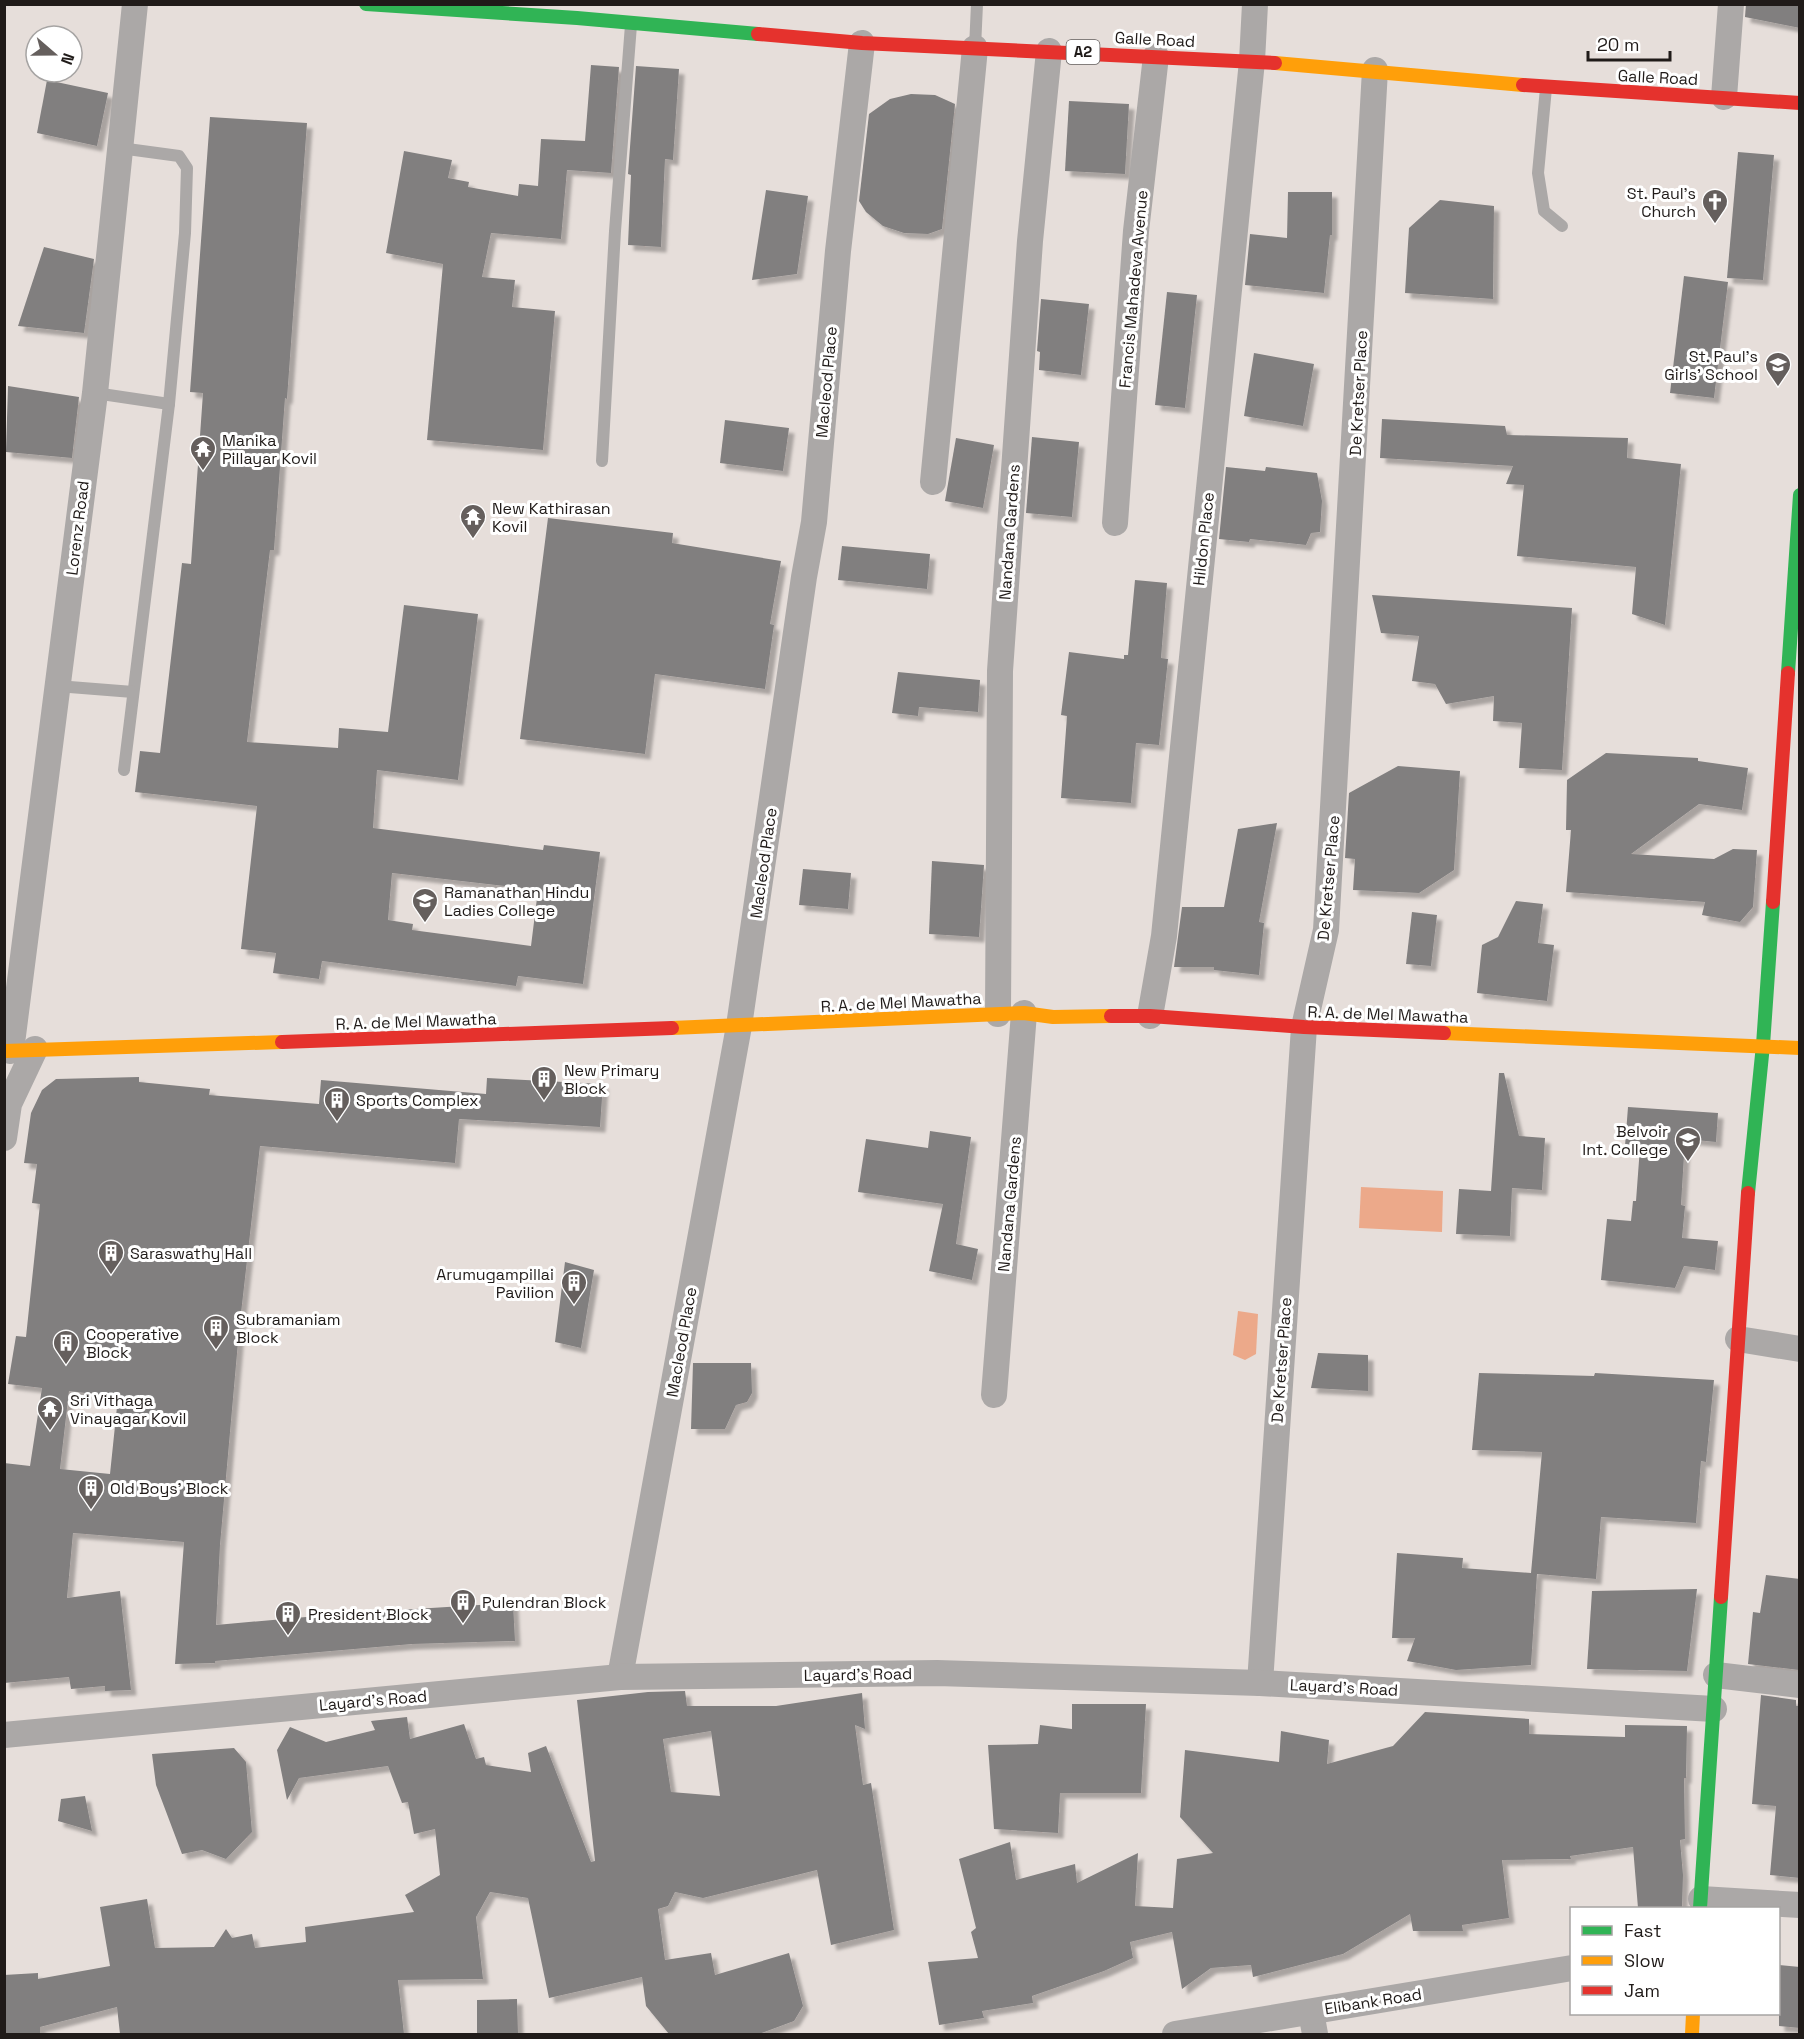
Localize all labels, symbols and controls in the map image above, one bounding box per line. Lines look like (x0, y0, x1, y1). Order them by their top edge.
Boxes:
north arrow (24, 24, 84, 84)
scale bar (1588, 24, 1670, 62)
street label: Galle Road (1114, 27, 1196, 52)
text: 20 m (1597, 33, 1640, 56)
road number: A2 (1066, 40, 1100, 64)
text: N (56, 50, 79, 68)
street label: Galle Road (1617, 65, 1699, 90)
place label: St. Paul's Church (1627, 183, 1696, 222)
church icon: St. Paul's Church (1700, 187, 1730, 225)
street label: Francis Mahadeva Avenue (1114, 189, 1153, 389)
street label: Macleod Place (811, 326, 842, 439)
street label: De Kretser Place (1345, 330, 1372, 456)
place label: St. Paul's Girls' School (1664, 346, 1758, 385)
school or university icon: St. Paul's Girls' School (1763, 350, 1793, 388)
place label: Manika Pillayar Kovil (222, 430, 317, 469)
temple icon: Manika Pillayar Kovil (188, 434, 218, 472)
street label: Nandana Gardens (994, 464, 1025, 600)
street label: Lorenz Road (61, 479, 94, 577)
street label: Hildon Place (1188, 491, 1219, 587)
place label: New Kathirasan Kovil (492, 498, 611, 537)
temple icon: New Kathirasan Kovil (458, 502, 488, 540)
street label: Macleod Place (745, 806, 782, 920)
street label: De Kretser Place (1313, 814, 1344, 942)
place label: Ramanathan Hindu Ladies College (444, 882, 589, 921)
school or university icon: Ramanathan Hindu Ladies College (410, 886, 440, 924)
street label: R. A. de Mel Mawatha (820, 988, 982, 1017)
street label: R. A. de Mel Mawatha (1307, 1001, 1469, 1028)
street label: R. A. de Mel Mawatha (335, 1008, 497, 1035)
place label: New Primary Block (564, 1060, 659, 1099)
building icon: New Primary Block (529, 1064, 559, 1102)
building icon: Sports Complex (322, 1085, 352, 1123)
place label: Sports Complex (356, 1090, 479, 1111)
place label: Belvoir Int. College (1582, 1121, 1668, 1160)
school or university icon: Belvoir Int. College (1673, 1125, 1703, 1163)
street label: Nandana Gardens (993, 1135, 1026, 1273)
building icon: Saraswathy Hall (96, 1238, 126, 1276)
place label: Saraswathy Hall (130, 1243, 252, 1264)
place label: Arumugampillai Pavilion (436, 1264, 554, 1303)
building icon: Arumugampillai Pavilion (559, 1268, 589, 1306)
street label: Macleod Place (661, 1285, 702, 1399)
street label: De Kretser Place (1267, 1297, 1296, 1424)
place label: Subramaniam Block (236, 1309, 341, 1348)
building icon: Subramaniam Block (201, 1313, 231, 1351)
place label: Cooperative Block (86, 1324, 179, 1363)
building icon: Cooperative Block (51, 1328, 81, 1366)
place label: Sri Vithaga Vinayagar Kovil (70, 1390, 186, 1429)
temple icon: Sri Vithaga Vinayagar Kovil (35, 1394, 65, 1432)
building icon: Old Boys' Block (76, 1473, 106, 1511)
place label: Old Boys' Block (110, 1478, 229, 1499)
building icon: Pulendran Block (448, 1587, 478, 1625)
place label: Pulendran Block (482, 1592, 607, 1613)
building icon: President Block (273, 1599, 303, 1637)
place label: President Block (308, 1604, 429, 1625)
street label: Layard's Road (804, 1663, 912, 1686)
street label: Layard's Road (1289, 1674, 1399, 1701)
street label: Layard's Road (318, 1685, 428, 1716)
legend (1570, 1907, 1780, 2015)
text: Fast (1624, 1919, 1661, 1942)
text: Slow (1624, 1949, 1665, 1972)
text: Jam (1624, 1979, 1660, 2002)
street label: Elibank Road (1323, 1983, 1423, 2020)

